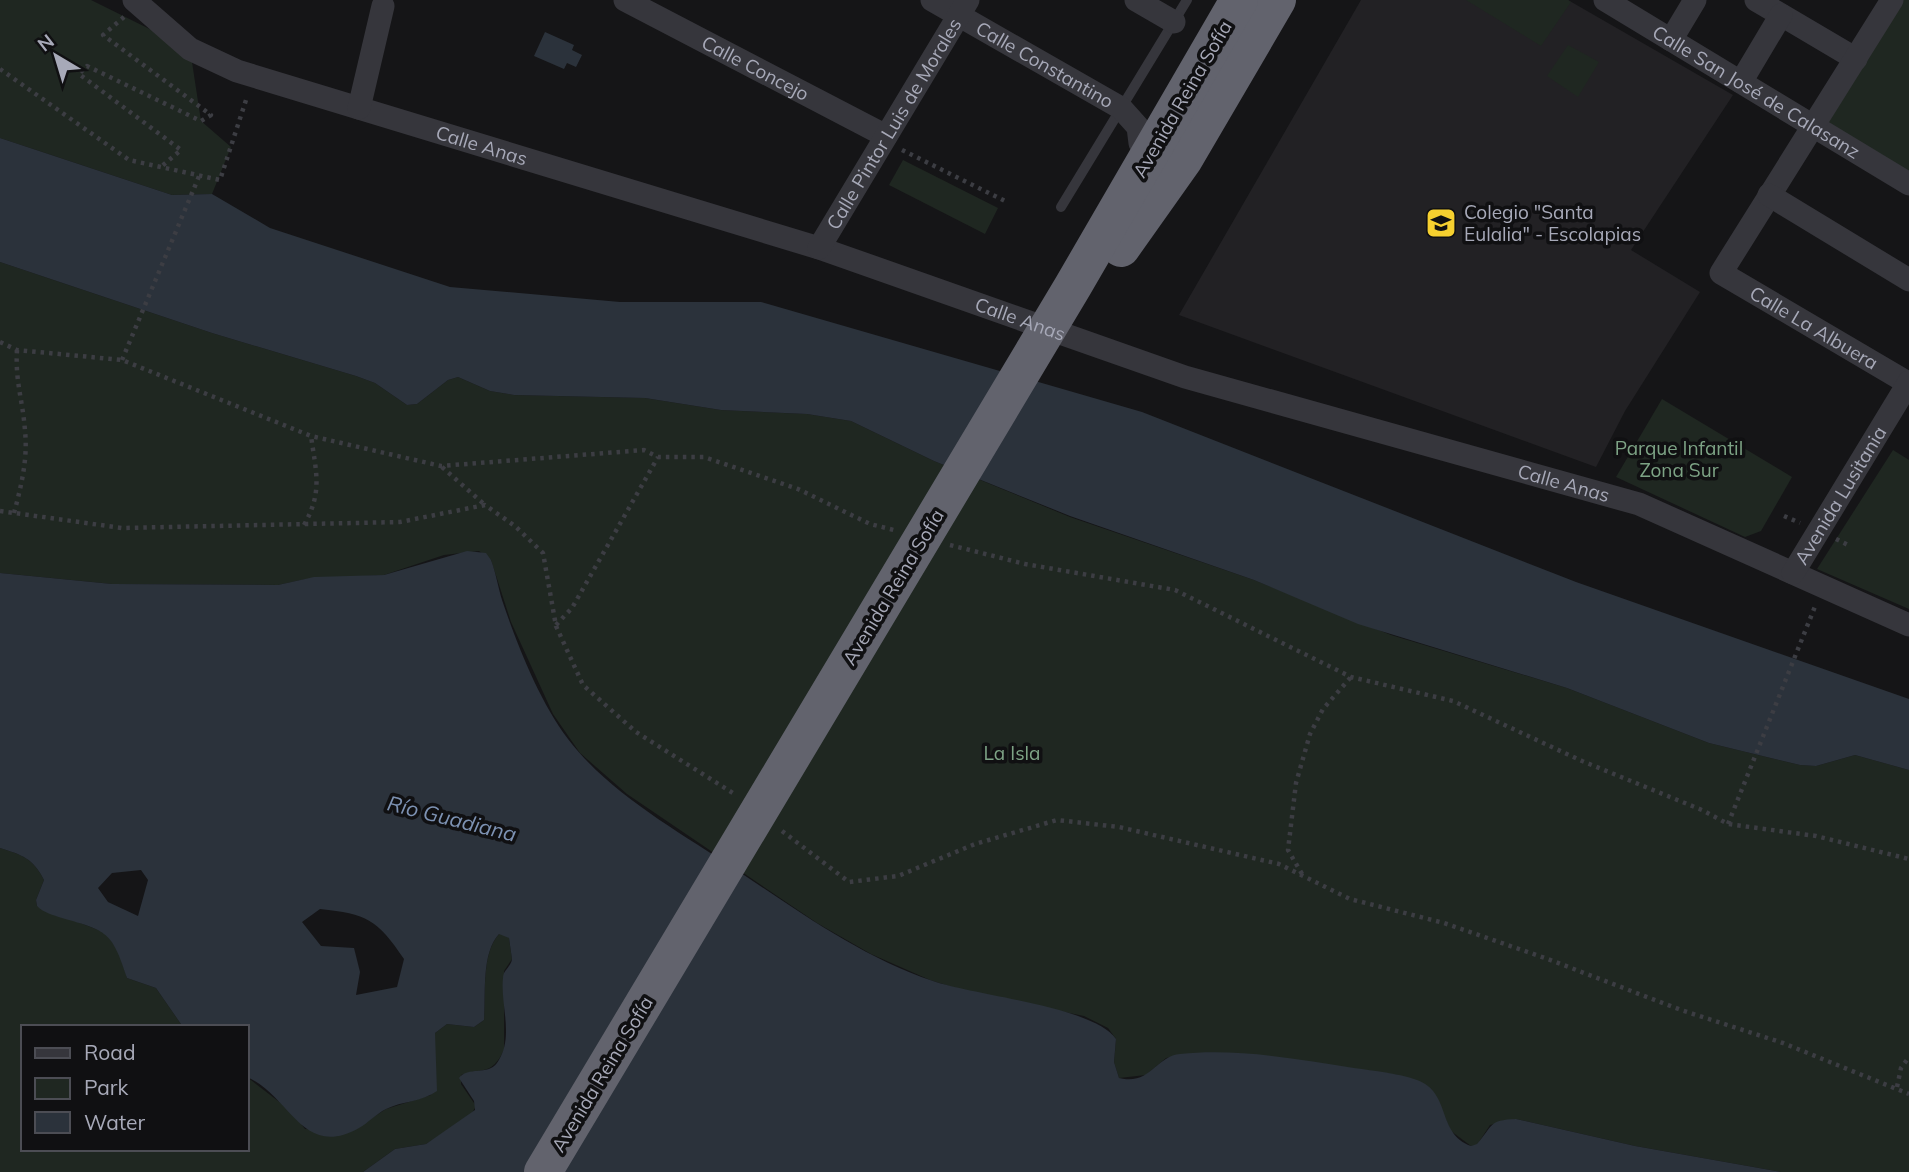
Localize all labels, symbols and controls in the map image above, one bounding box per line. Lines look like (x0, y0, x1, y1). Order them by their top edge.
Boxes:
street label: Calle Pintor Luis de Morales (821, 14, 966, 234)
street label: Calle Constantino (972, 16, 1118, 113)
street label: Avenida Reina Sofía (1127, 16, 1237, 182)
street label: Calle San José de Calasanz (1648, 20, 1865, 164)
north arrow (21, 21, 91, 91)
text: N (32, 29, 59, 56)
street label: Calle Concejo (698, 30, 813, 106)
street label: Calle Anas (433, 120, 530, 171)
place label: Colegio "Santa Eulalia" - Escolapias (1464, 200, 1641, 246)
school or university icon: Colegio "Santa Eulalia" - Escolapias (1424, 206, 1458, 240)
street label: Calle La Albuera (1746, 281, 1882, 375)
street label: Calle Anas (972, 292, 1069, 346)
street label: Avenida Lusitania (1789, 422, 1891, 569)
park label: Parque Infantil Zona Sur (1615, 436, 1743, 482)
street label: Calle Anas (1515, 459, 1612, 507)
street label: Avenida Reina Sofía (837, 505, 949, 669)
park label: La Isla (984, 741, 1040, 765)
water label: Río Guadiana (385, 789, 519, 847)
street label: Avenida Reina Sofía (546, 992, 658, 1156)
legend (21, 1025, 248, 1151)
text: Road (84, 1039, 135, 1065)
text: Park (84, 1074, 128, 1100)
text: Water (84, 1109, 145, 1135)

